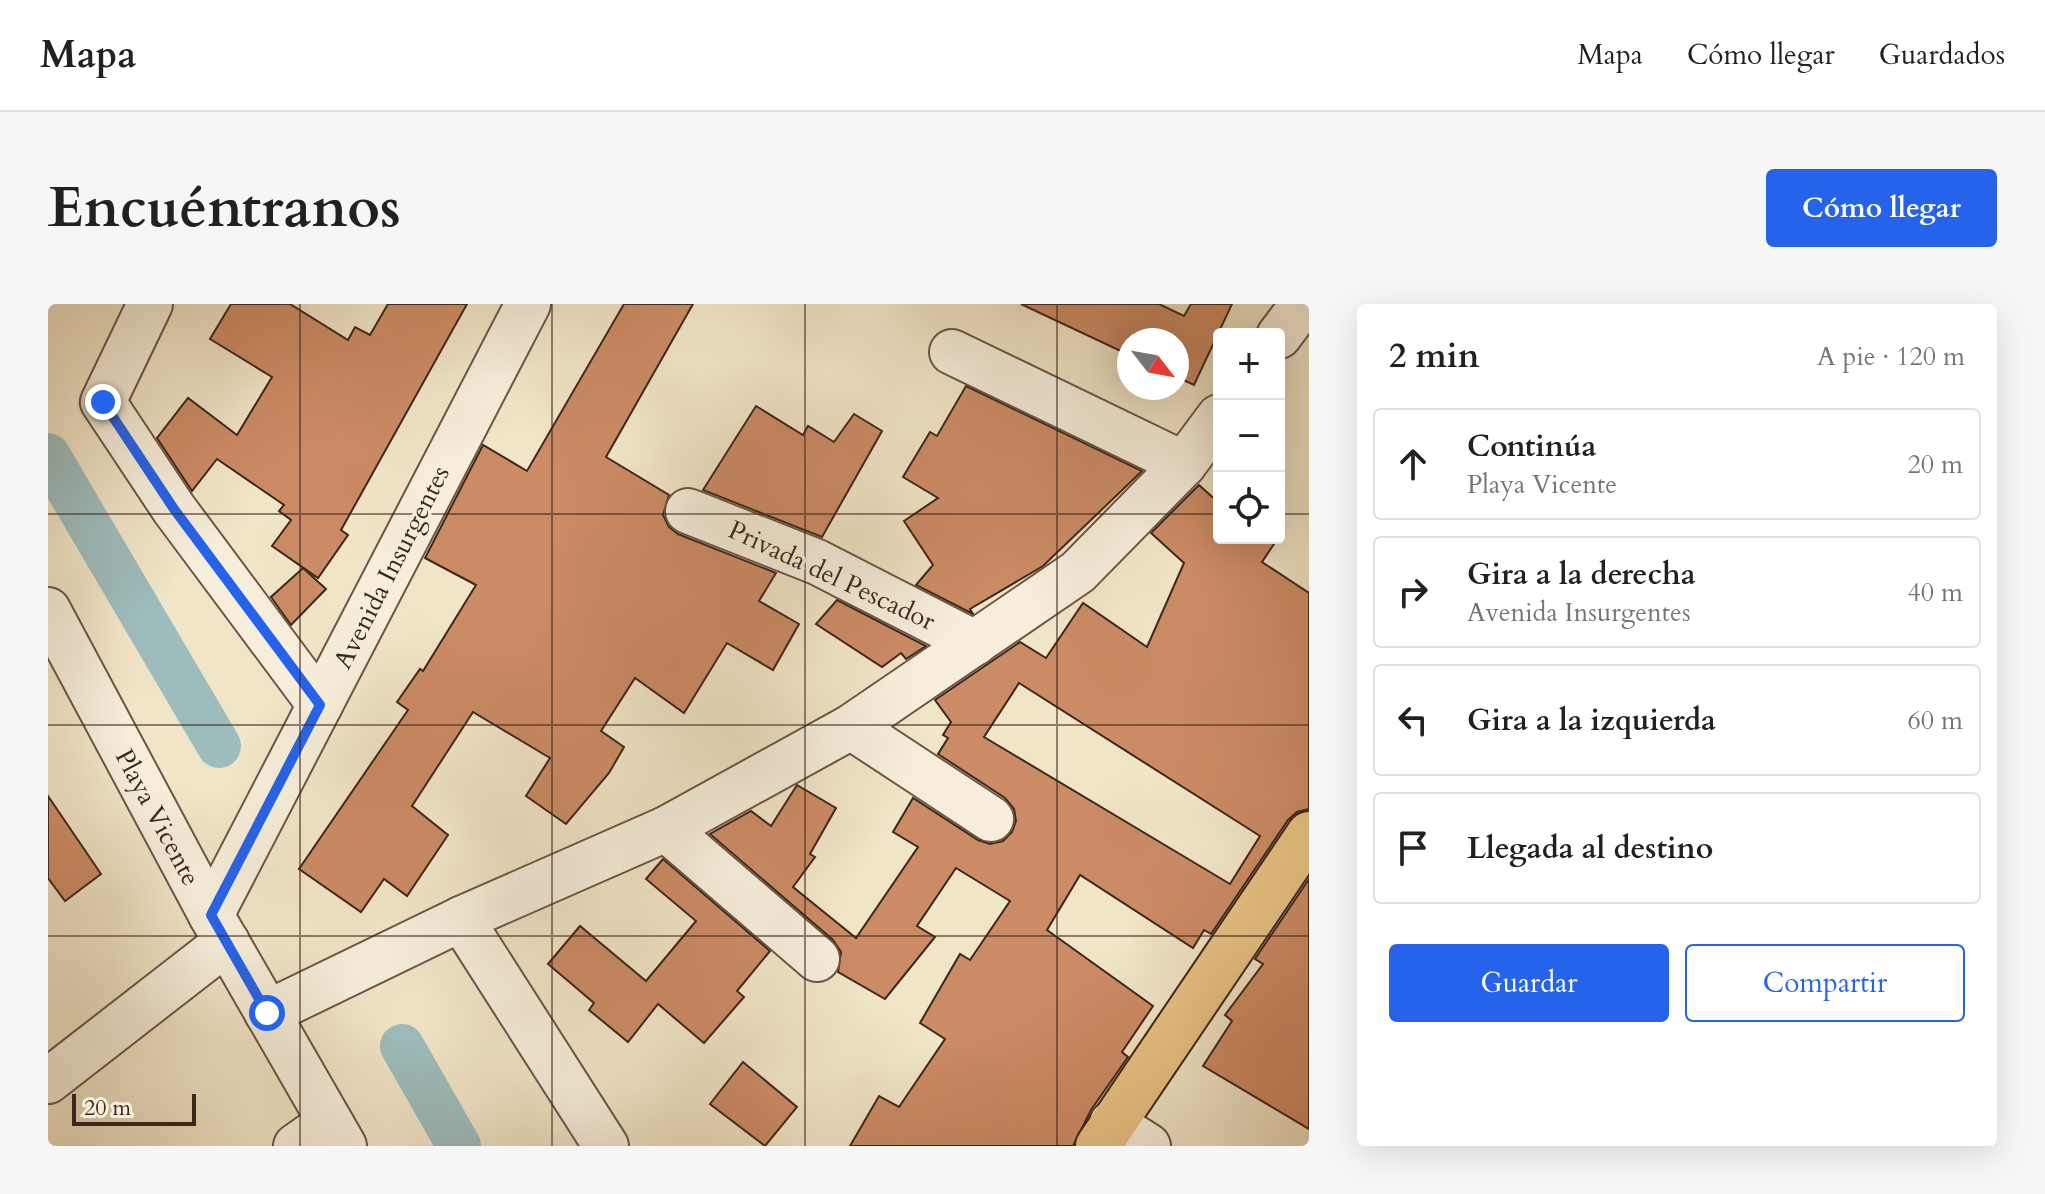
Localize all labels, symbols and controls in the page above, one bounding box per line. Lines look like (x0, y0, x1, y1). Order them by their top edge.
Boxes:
text: Mapa (40, 29, 136, 81)
text: Mapa (1577, 36, 1643, 74)
text: Cómo llegar (1687, 36, 1835, 74)
text: Guardados (1879, 36, 2005, 74)
button: Cómo llegar (1766, 169, 1997, 247)
text: Encuéntranos (48, 171, 401, 246)
north arrow (1117, 328, 1189, 400)
map controls (1213, 328, 1285, 544)
button: + (1213, 328, 1285, 400)
text: 2 min (1389, 333, 1480, 379)
text: A pie · 120 m (1817, 339, 1965, 374)
route end (85, 384, 121, 420)
button: − (1213, 400, 1285, 472)
text: Continúa (1467, 426, 1597, 467)
icon: ahead (1391, 442, 1435, 486)
text: 20 m (1907, 447, 1963, 482)
street label: Avenida Insurgentes (325, 460, 458, 675)
text: Playa Vicente (1467, 467, 1617, 502)
button: locate (1213, 472, 1285, 544)
street label: Privada del Pescador (723, 512, 941, 639)
text: Gira a la derecha (1467, 554, 1696, 595)
icon: right (1391, 570, 1435, 614)
text: 40 m (1907, 575, 1963, 610)
text: Avenida Insurgentes (1467, 595, 1691, 630)
icon: left (1391, 698, 1435, 742)
text: Gira a la izquierda (1467, 700, 1716, 741)
text: 60 m (1907, 703, 1963, 738)
street label: Playa Vicente (107, 743, 208, 892)
icon: arrive (1391, 826, 1435, 870)
text: Llegada al destino (1467, 828, 1713, 869)
button: Guardar (1389, 944, 1669, 1022)
button: Compartir (1685, 944, 1965, 1022)
route start (249, 995, 285, 1031)
scale bar (72, 1090, 196, 1126)
text: 20 m (84, 1093, 131, 1123)

